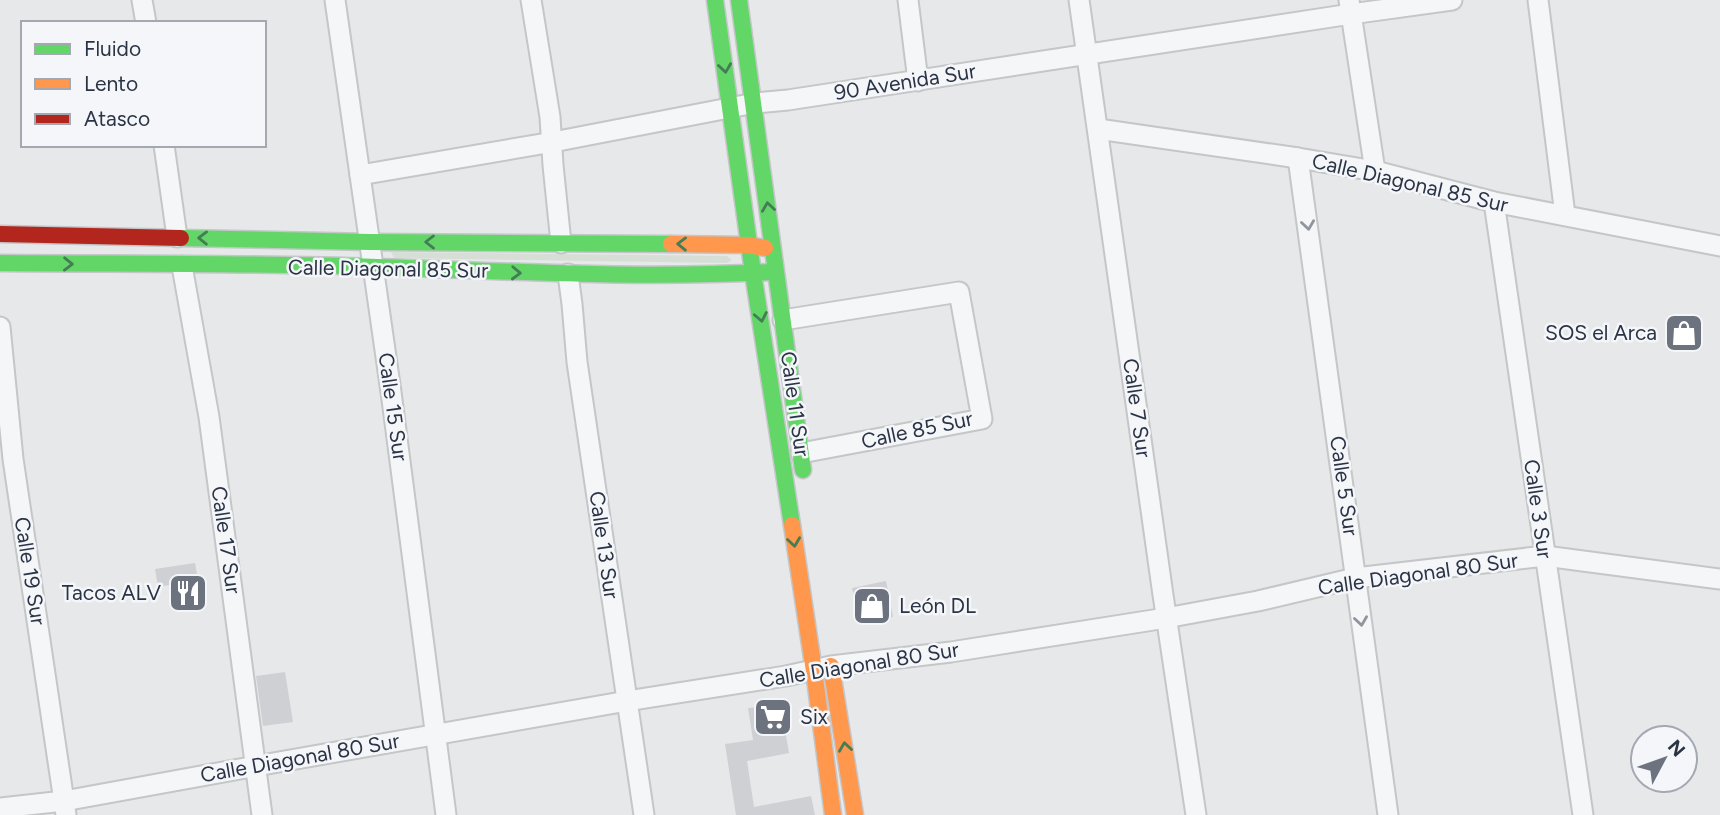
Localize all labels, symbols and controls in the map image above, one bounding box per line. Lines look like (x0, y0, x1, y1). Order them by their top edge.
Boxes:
legend (21, 21, 266, 147)
text: Fluido (84, 36, 141, 61)
street label: 90 Avenida Sur (832, 58, 978, 105)
one-way arrow (717, 62, 732, 73)
text: Lento (84, 71, 138, 96)
text: Atasco (84, 106, 150, 131)
street label: Calle Diagonal 85 Sur (1310, 148, 1511, 217)
one-way arrow (761, 201, 776, 213)
one-way arrow (1300, 219, 1315, 231)
one-way arrow (197, 230, 207, 246)
one-way arrow (424, 234, 435, 250)
one-way arrow (676, 236, 687, 252)
street label: Calle Diagonal 85 Sur (288, 254, 488, 283)
one-way arrow (63, 256, 74, 272)
one-way arrow (511, 265, 522, 280)
one-way arrow (753, 311, 768, 323)
shop icon: SOS el Arca (1663, 312, 1705, 354)
place label: SOS el Arca (1545, 320, 1657, 345)
street label: Calle 11 Sur (776, 350, 815, 458)
street label: Calle 15 Sur (374, 351, 413, 463)
street label: Calle 7 Sur (1118, 357, 1157, 459)
street label: Calle 85 Sur (859, 405, 975, 454)
street label: Calle 5 Sur (1325, 434, 1364, 538)
street label: Calle 3 Sur (1519, 458, 1558, 560)
street label: Calle 17 Sur (207, 484, 246, 595)
street label: Calle 13 Sur (585, 489, 624, 601)
street label: Calle 19 Sur (10, 515, 51, 627)
one-way arrow (786, 536, 801, 548)
street label: Calle Diagonal 80 Sur (1316, 547, 1520, 600)
restaurant icon: Tacos ALV (167, 572, 209, 614)
place label: Tacos ALV (62, 580, 161, 605)
shop icon: León DL (851, 585, 893, 627)
place label: León DL (899, 593, 976, 618)
one-way arrow (1353, 615, 1368, 627)
street label: Calle Diagonal 80 Sur (757, 636, 961, 693)
supermarket icon: Six (752, 696, 794, 738)
place label: Six (800, 704, 828, 729)
north arrow (1629, 724, 1699, 794)
street label: Calle Diagonal 80 Sur (198, 728, 401, 787)
text: N (1663, 735, 1690, 761)
one-way arrow (837, 742, 852, 753)

